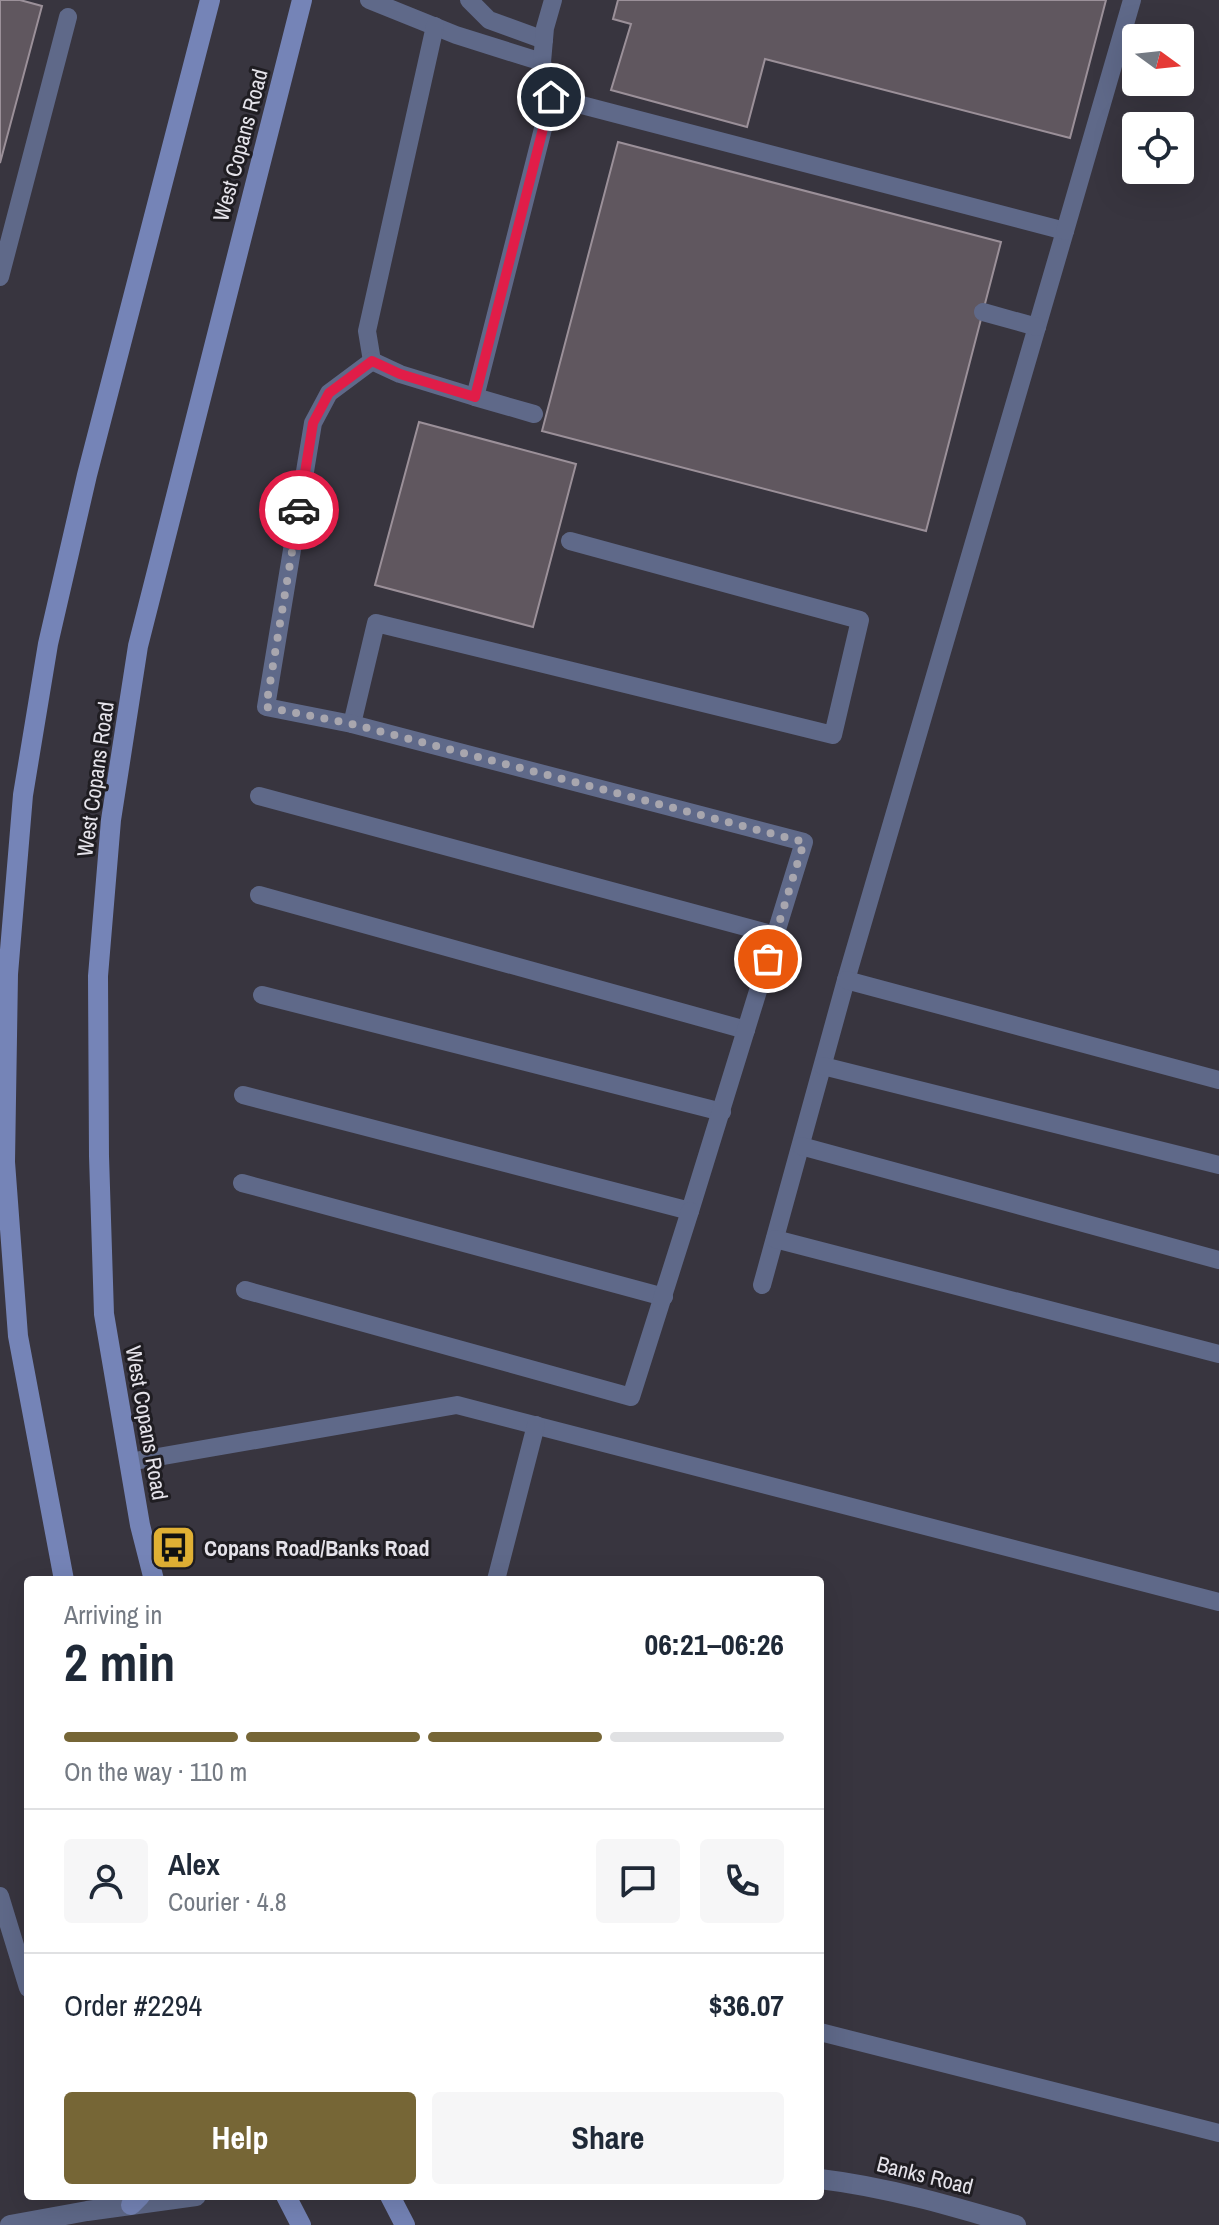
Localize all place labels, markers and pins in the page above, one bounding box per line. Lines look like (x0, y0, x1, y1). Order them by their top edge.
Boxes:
pin (517, 63, 585, 131)
pin (734, 925, 802, 993)
bus stop icon: Copans Road/Banks Road (149, 1524, 197, 1572)
place label: Copans Road/Banks Road (204, 1533, 430, 1563)

